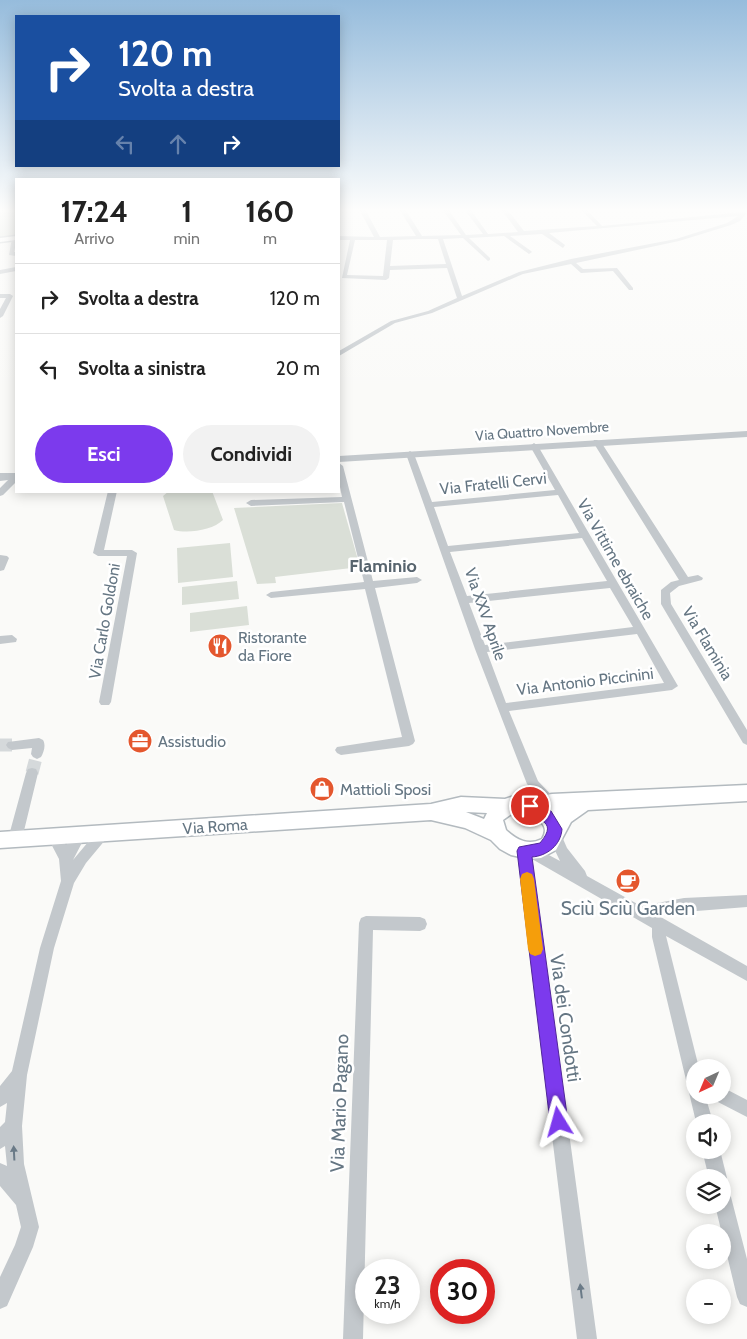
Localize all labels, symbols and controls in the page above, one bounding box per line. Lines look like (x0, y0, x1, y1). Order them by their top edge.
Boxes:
text: 120 m (118, 32, 212, 75)
icon: right (35, 35, 100, 100)
text: Svolta a destra (118, 75, 254, 102)
icon: left (111, 130, 139, 158)
icon: ahead (164, 130, 192, 158)
icon: right (217, 130, 245, 158)
text: 17:24 (60, 193, 128, 230)
text: 1 (181, 193, 192, 230)
text: 160 (245, 193, 294, 230)
text: Arrivo (74, 229, 114, 248)
text: min (174, 229, 200, 248)
text: m (263, 229, 277, 248)
icon: right (35, 285, 63, 313)
text: Svolta a destra (78, 287, 199, 310)
text: 120 m (270, 287, 320, 310)
icon: left (35, 355, 63, 383)
text: Svolta a sinistra (78, 357, 206, 380)
text: 20 m (276, 357, 320, 380)
street label: Via Quattro Novembre (475, 417, 609, 445)
button: Esci (35, 425, 173, 483)
button: Condividi (183, 425, 320, 483)
street label: Via Fratelli Cervi (439, 468, 547, 499)
street label: Via Vittime ebraiche (573, 496, 658, 623)
district label: Flaminio (349, 555, 417, 577)
street label: Via Carlo Goldoni (85, 562, 124, 680)
street label: Via XXV Aprile (461, 565, 510, 663)
street label: Via Flaminia (678, 603, 737, 684)
place label: Ristorante da Fiore (238, 628, 307, 665)
restaurant icon: Ristorante da Fiore (207, 633, 233, 659)
street label: Via Antonio Piccinini (516, 664, 655, 699)
office icon: Assistudio (127, 728, 153, 754)
place label: Assistudio (158, 732, 226, 751)
shop icon: Mattioli Sposi (309, 776, 335, 802)
place label: Mattioli Sposi (340, 780, 431, 799)
pin (509, 785, 551, 827)
icon: arrive (516, 792, 544, 820)
street label: Via Roma (182, 815, 248, 838)
cafe icon: Sciù Sciù Garden (615, 868, 641, 894)
place label: Sciù Sciù Garden (561, 897, 695, 920)
street label: Via dei Condotti (545, 953, 586, 1083)
street label: Via Mario Pagano (326, 1033, 353, 1173)
north arrow (686, 1059, 731, 1104)
map controls (686, 1059, 731, 1324)
position arrow (532, 1095, 584, 1147)
button: sound (686, 1114, 731, 1159)
one-way arrow (10, 1145, 18, 1161)
button: layers (686, 1169, 731, 1214)
button: + (686, 1224, 731, 1269)
speed limit sign: 30 (430, 1259, 495, 1324)
text: 23 (374, 1270, 401, 1300)
button: − (686, 1279, 731, 1324)
one-way arrow (577, 1282, 585, 1298)
text: km/h (374, 1296, 401, 1311)

